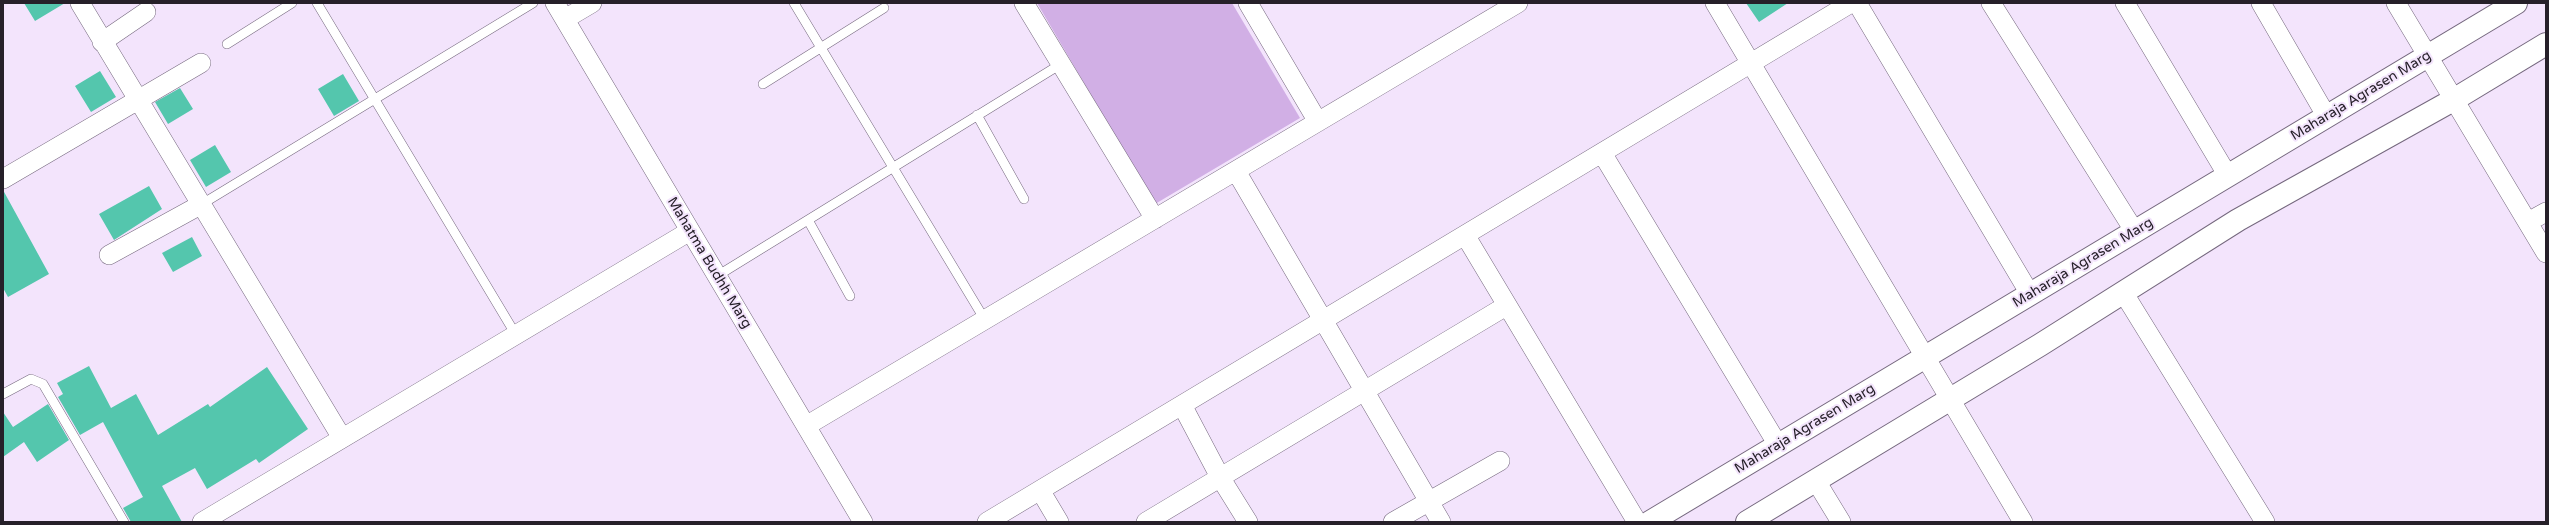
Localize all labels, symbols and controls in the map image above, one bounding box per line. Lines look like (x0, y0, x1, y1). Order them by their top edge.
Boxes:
street label: Maharaja Agrasen Marg (2288, 47, 2434, 145)
street label: Mahatma Budhh Marg (663, 194, 755, 332)
street label: Maharaja Agrasen Marg (2010, 214, 2156, 312)
street label: Maharaja Agrasen Marg (1732, 380, 1878, 478)

